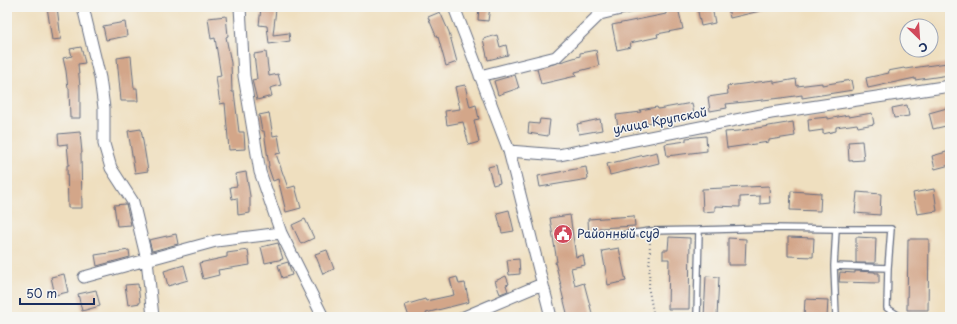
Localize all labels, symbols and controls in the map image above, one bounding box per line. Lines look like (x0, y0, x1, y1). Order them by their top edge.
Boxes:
north arrow (899, 18, 939, 58)
text: С (916, 38, 931, 57)
street label: улица Крупской (611, 102, 708, 138)
public building icon: Районный суд (552, 223, 574, 245)
place label: Районный суд (577, 224, 660, 242)
scale bar (20, 280, 94, 306)
text: 50 m (26, 284, 57, 302)

